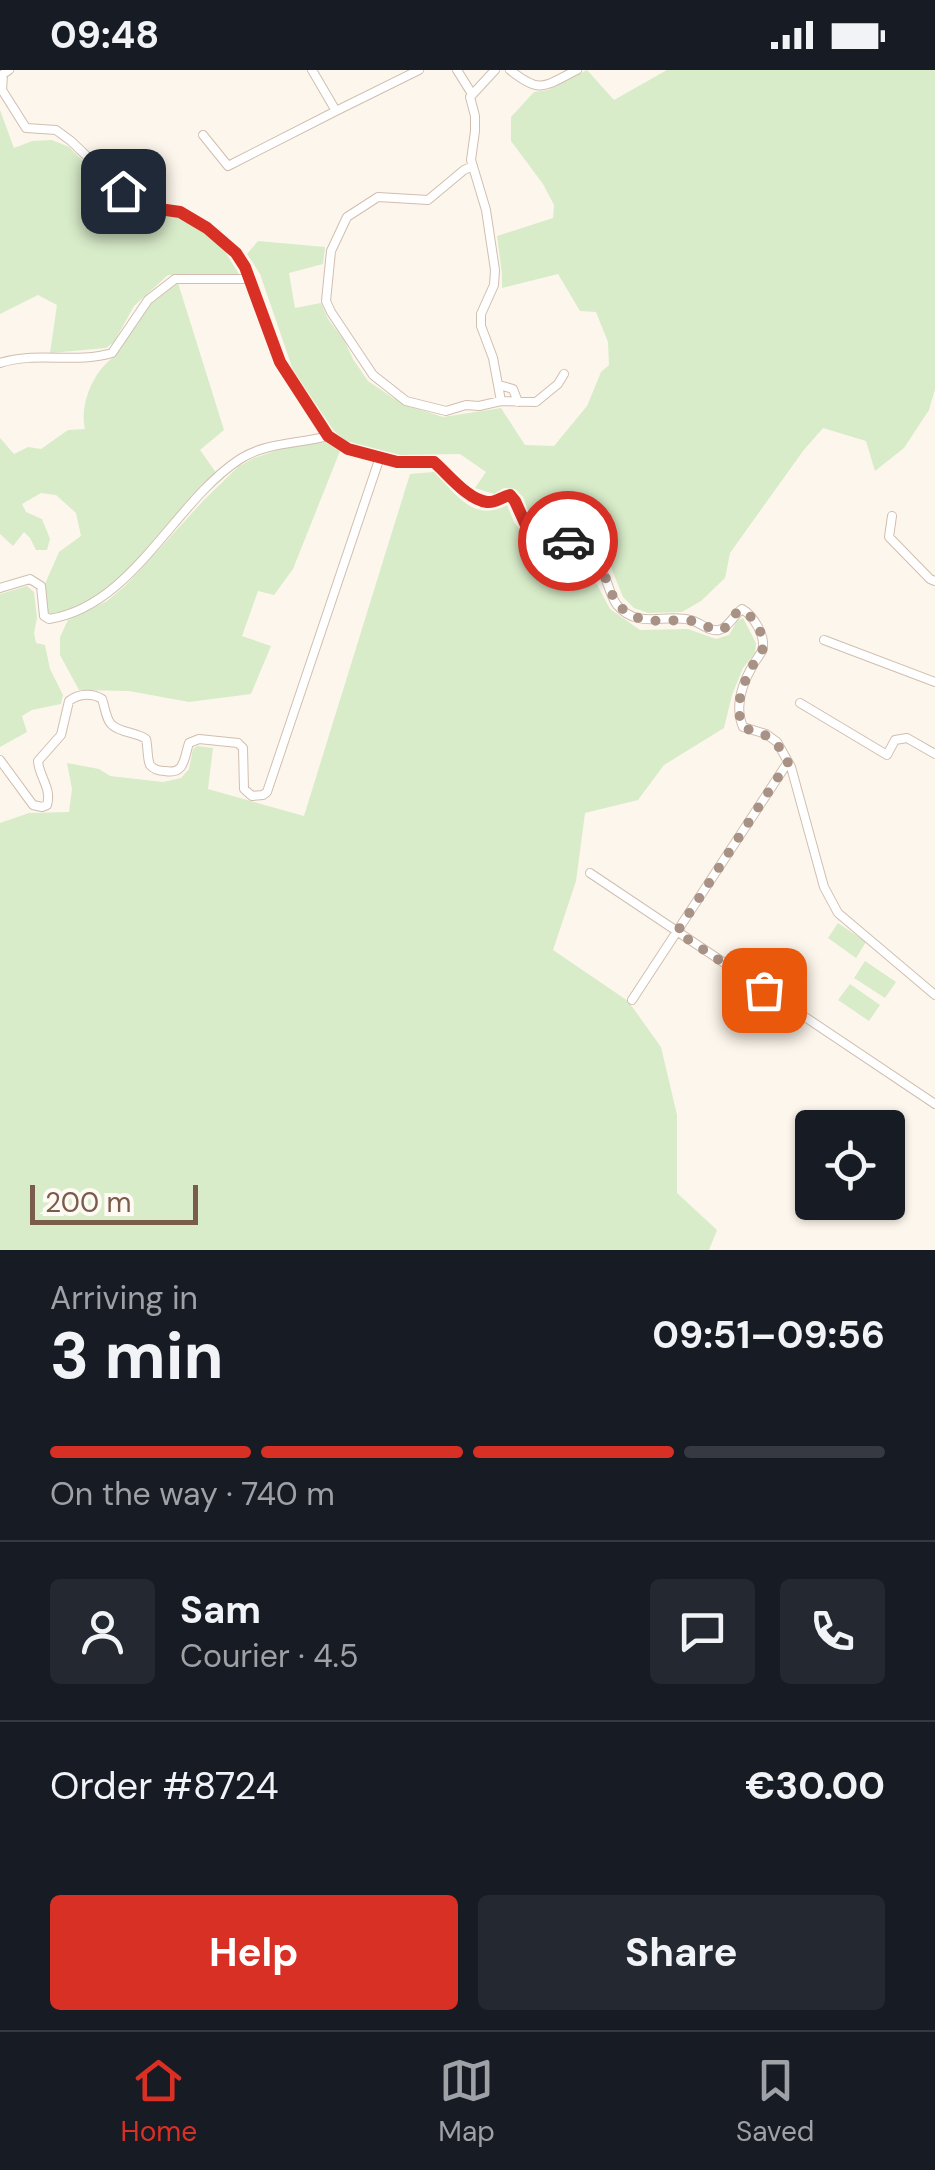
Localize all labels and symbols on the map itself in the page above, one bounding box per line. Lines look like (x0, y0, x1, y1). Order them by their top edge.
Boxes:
pin (81, 149, 166, 234)
courier (518, 491, 618, 591)
pin (722, 948, 807, 1033)
scale bar (30, 1180, 198, 1224)

